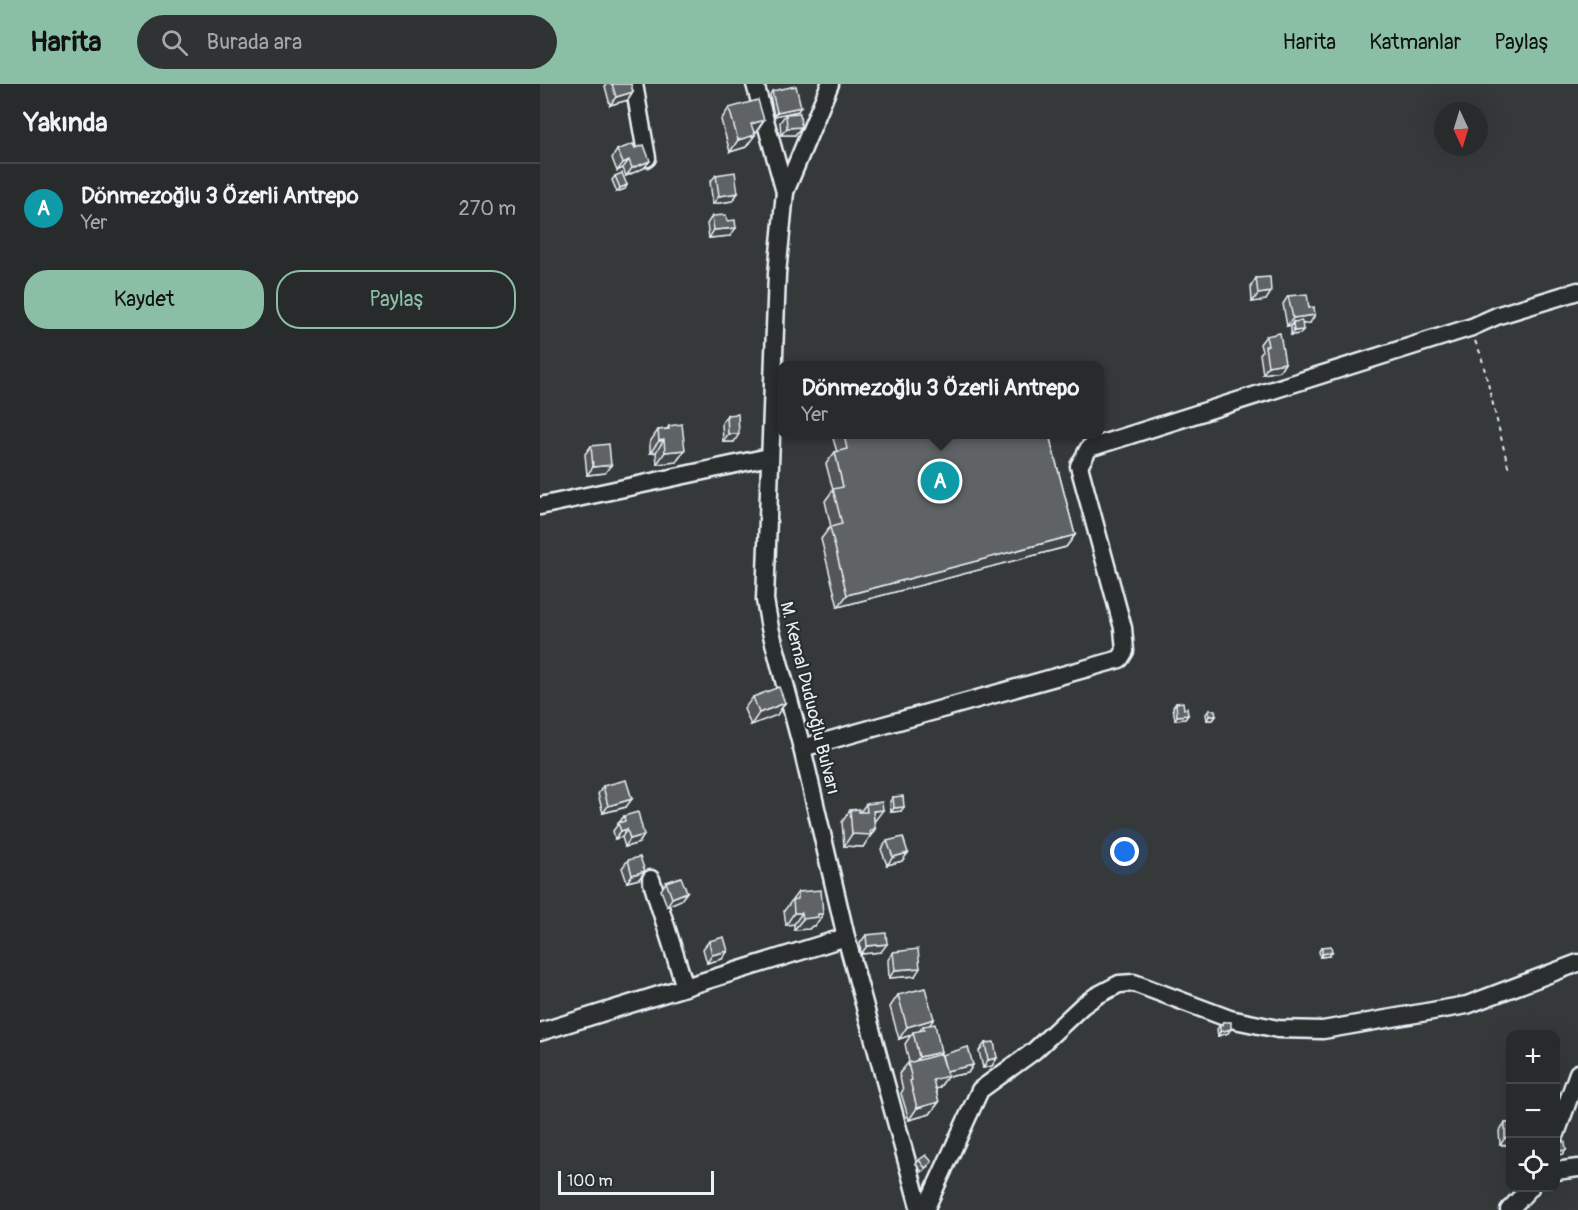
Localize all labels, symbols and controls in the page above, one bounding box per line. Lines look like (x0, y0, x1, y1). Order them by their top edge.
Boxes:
search box (137, 15, 557, 69)
text: Harita (30, 25, 101, 60)
icon: search (158, 26, 191, 59)
text: Burada ara (206, 28, 302, 56)
text: Harita (1283, 29, 1336, 56)
text: Katmanlar (1369, 29, 1461, 56)
text: Paylaş (1494, 29, 1548, 56)
north arrow (1434, 102, 1488, 156)
text: Yakında (24, 107, 108, 139)
text: Dönmezoğlu 3 Özerli Antrepo (81, 182, 358, 210)
text: A (37, 196, 50, 221)
text: 270 m (458, 196, 516, 221)
text: Yer (81, 210, 107, 235)
button: Kaydet (24, 270, 264, 329)
button: Paylaş (276, 270, 516, 329)
popup (777, 361, 1104, 439)
text: Dönmezoğlu 3 Özerli Antrepo (802, 374, 1079, 402)
text: Yer (802, 402, 828, 427)
pin: A (920, 458, 960, 504)
street label: M. Kemal Duduoğlu Bulvarı (774, 599, 845, 797)
your location (1110, 837, 1139, 866)
map controls (1506, 1030, 1560, 1192)
button: + (1506, 1030, 1560, 1084)
button: − (1506, 1084, 1560, 1138)
button: locate (1506, 1138, 1560, 1192)
scale bar (558, 1168, 714, 1196)
text: 100 m (567, 1171, 613, 1191)

